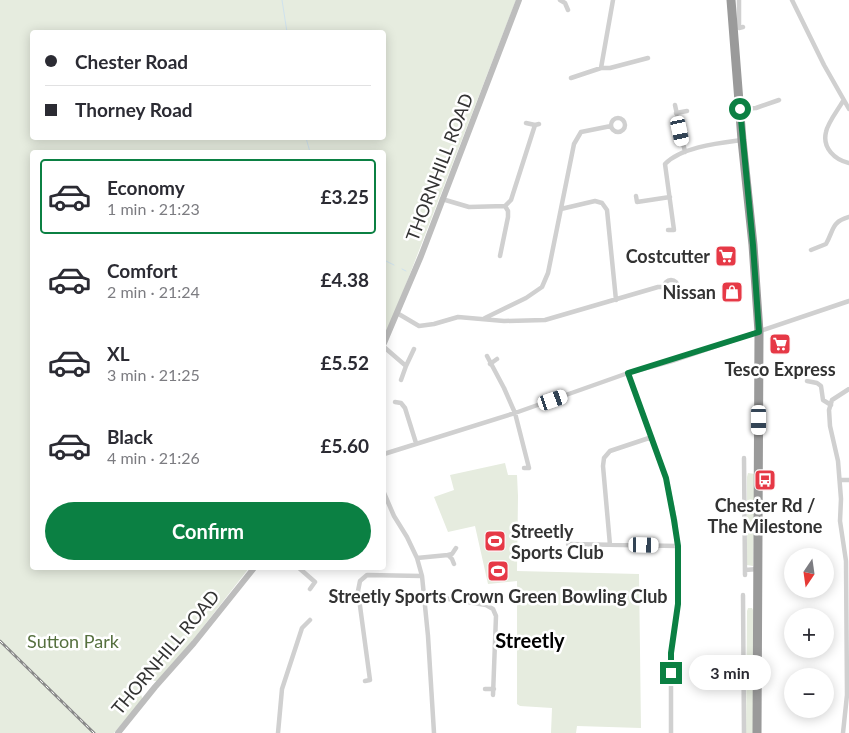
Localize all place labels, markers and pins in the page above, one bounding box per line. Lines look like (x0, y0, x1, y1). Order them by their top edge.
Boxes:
supermarket icon: Costcutter (714, 244, 738, 268)
place label: Costcutter (626, 245, 710, 267)
shop icon: Nissan (720, 280, 744, 304)
place label: Nissan (663, 281, 716, 303)
supermarket icon: Tesco Express (768, 332, 792, 356)
place label: Tesco Express (724, 358, 836, 380)
bus stop icon: Chester Rd / The Milestone (753, 468, 777, 492)
place label: Chester Rd / The Milestone (708, 494, 823, 537)
place label: Streetly Sports Club (511, 520, 604, 563)
sports icon: Streetly Sports Club (483, 529, 507, 553)
sports icon: Streetly Sports Crown Green Bowling Club (486, 559, 510, 583)
place label: Streetly Sports Crown Green Bowling Club (328, 585, 668, 607)

